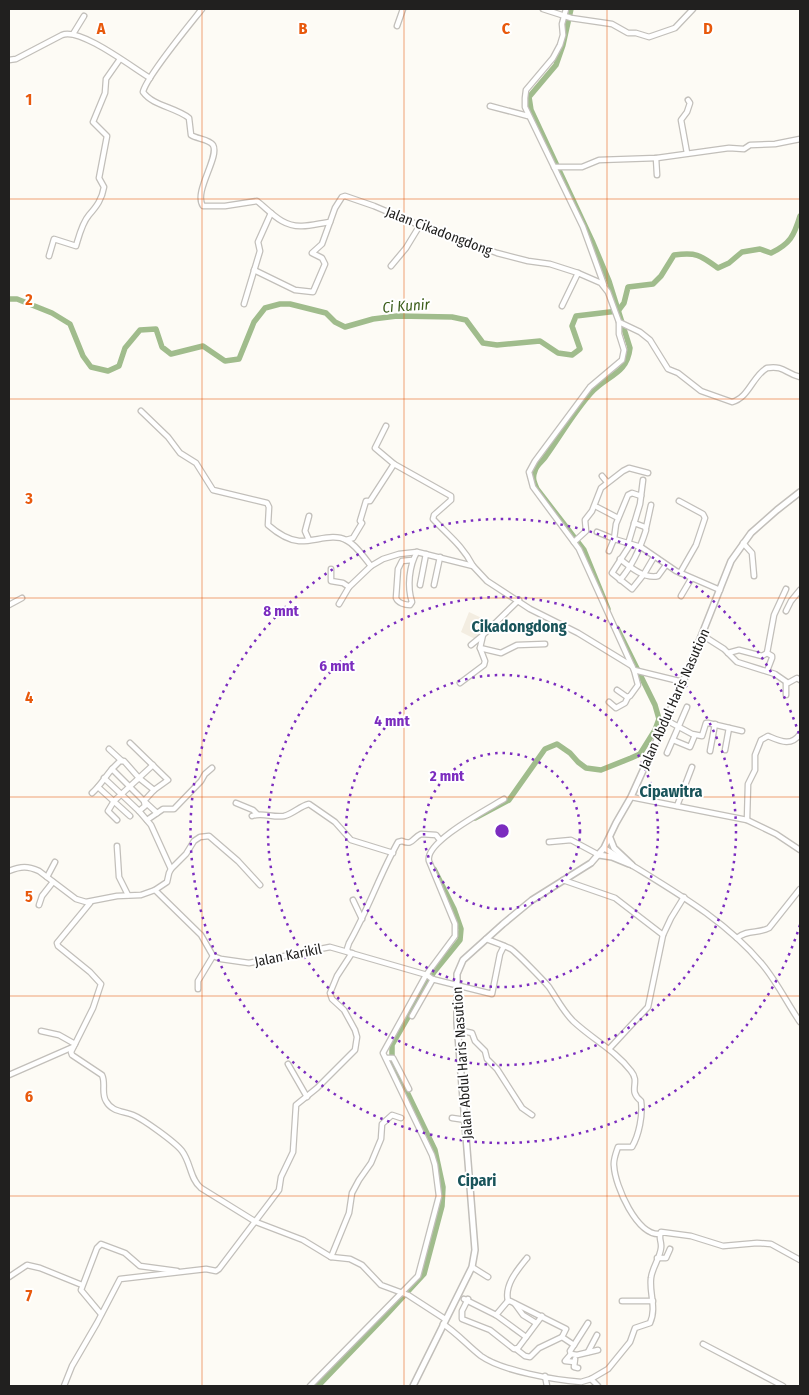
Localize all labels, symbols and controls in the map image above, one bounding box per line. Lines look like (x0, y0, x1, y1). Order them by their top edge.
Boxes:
text: A (96, 19, 106, 38)
text: B (299, 19, 308, 38)
text: C (502, 19, 511, 38)
text: D (703, 19, 713, 38)
text: 1 (26, 90, 32, 109)
street label: Jalan Cikadongdong (383, 203, 495, 260)
text: 2 (24, 290, 33, 309)
water label: Ci Kunir (382, 295, 431, 317)
text: 3 (24, 489, 33, 508)
text: 8 mnt (263, 602, 300, 620)
district label: Cikadongdong (471, 617, 567, 636)
street label: Jalan Abdul Haris Nasution (636, 626, 713, 772)
text: 6 mnt (319, 657, 355, 675)
text: 4 (25, 688, 33, 707)
text: 4 mnt (374, 712, 410, 730)
text: 2 mnt (429, 767, 465, 785)
district label: Cipawitra (639, 782, 703, 801)
centre of rings (493, 822, 511, 840)
text: 5 (25, 887, 33, 906)
street label: Jalan Karikil (253, 941, 323, 970)
street label: Jalan Abdul Haris Nasution (449, 986, 476, 1140)
text: 6 (25, 1087, 33, 1106)
district label: Cipari (457, 1171, 497, 1190)
text: 7 (26, 1286, 33, 1305)

